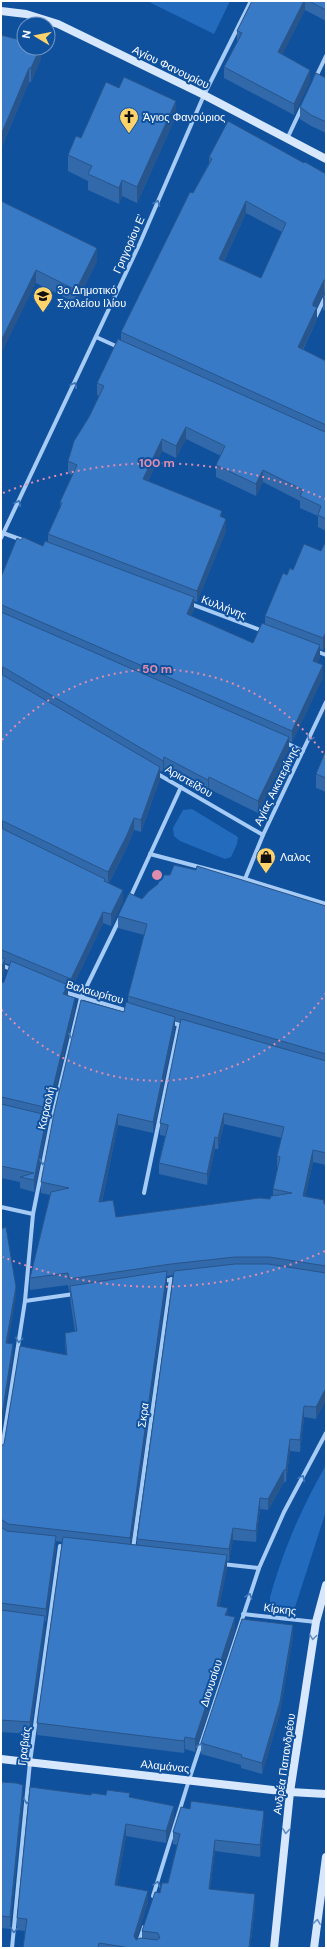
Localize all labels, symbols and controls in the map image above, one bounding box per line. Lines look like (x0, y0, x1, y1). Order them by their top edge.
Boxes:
north arrow (16, 16, 56, 56)
text: N (19, 29, 34, 39)
street label: Αγίου Φανουρίου (130, 42, 212, 92)
church icon: Άγιος Φανούριος (118, 106, 140, 134)
place label: Άγιος Φανούριος (143, 110, 225, 124)
one-way arrow (152, 200, 160, 208)
street label: Γρηγορίου Ε' (110, 212, 148, 276)
place label: 3ο Δημοτικό Σχολείου Ιλίου (57, 283, 126, 310)
school or university icon: 3ο Δημοτικό Σχολείου Ιλίου (32, 285, 54, 313)
one-way arrow (69, 382, 77, 390)
text: 100 m (139, 455, 175, 471)
one-way arrow (13, 499, 21, 507)
street label: Κυλλήνης (199, 592, 249, 622)
text: 50 m (142, 661, 172, 677)
one-way arrow (307, 733, 315, 741)
street label: Αγίας Αικατερίνης (251, 744, 301, 828)
street label: Αριστείδου (163, 762, 215, 800)
shop icon: Λαλος (255, 846, 277, 874)
place label: Λαλος (280, 850, 310, 864)
centre of rings (150, 868, 164, 882)
street label: Βαλαωρίτου (65, 977, 125, 1007)
one-way arrow (68, 1032, 77, 1039)
street label: Καραολή (34, 1085, 58, 1131)
one-way arrow (40, 1159, 48, 1166)
one-way arrow (15, 1337, 24, 1343)
street label: Σκρα (134, 1401, 152, 1428)
one-way arrow (298, 1475, 305, 1482)
one-way arrow (245, 1593, 253, 1600)
street label: Κίρκης (263, 1600, 297, 1618)
one-way arrow (309, 1634, 318, 1640)
street label: Διονυσίου (197, 1658, 225, 1708)
street label: Ανδρέα Παπανδρέου (270, 1713, 298, 1815)
street label: Γραβιάς (15, 1726, 33, 1766)
one-way arrow (195, 1743, 204, 1750)
street label: Αλαμάνας (140, 1756, 190, 1776)
one-way arrow (22, 1798, 31, 1804)
one-way arrow (282, 1828, 291, 1834)
one-way arrow (152, 1881, 161, 1888)
one-way arrow (312, 1919, 321, 1925)
one-way arrow (9, 1927, 18, 1933)

